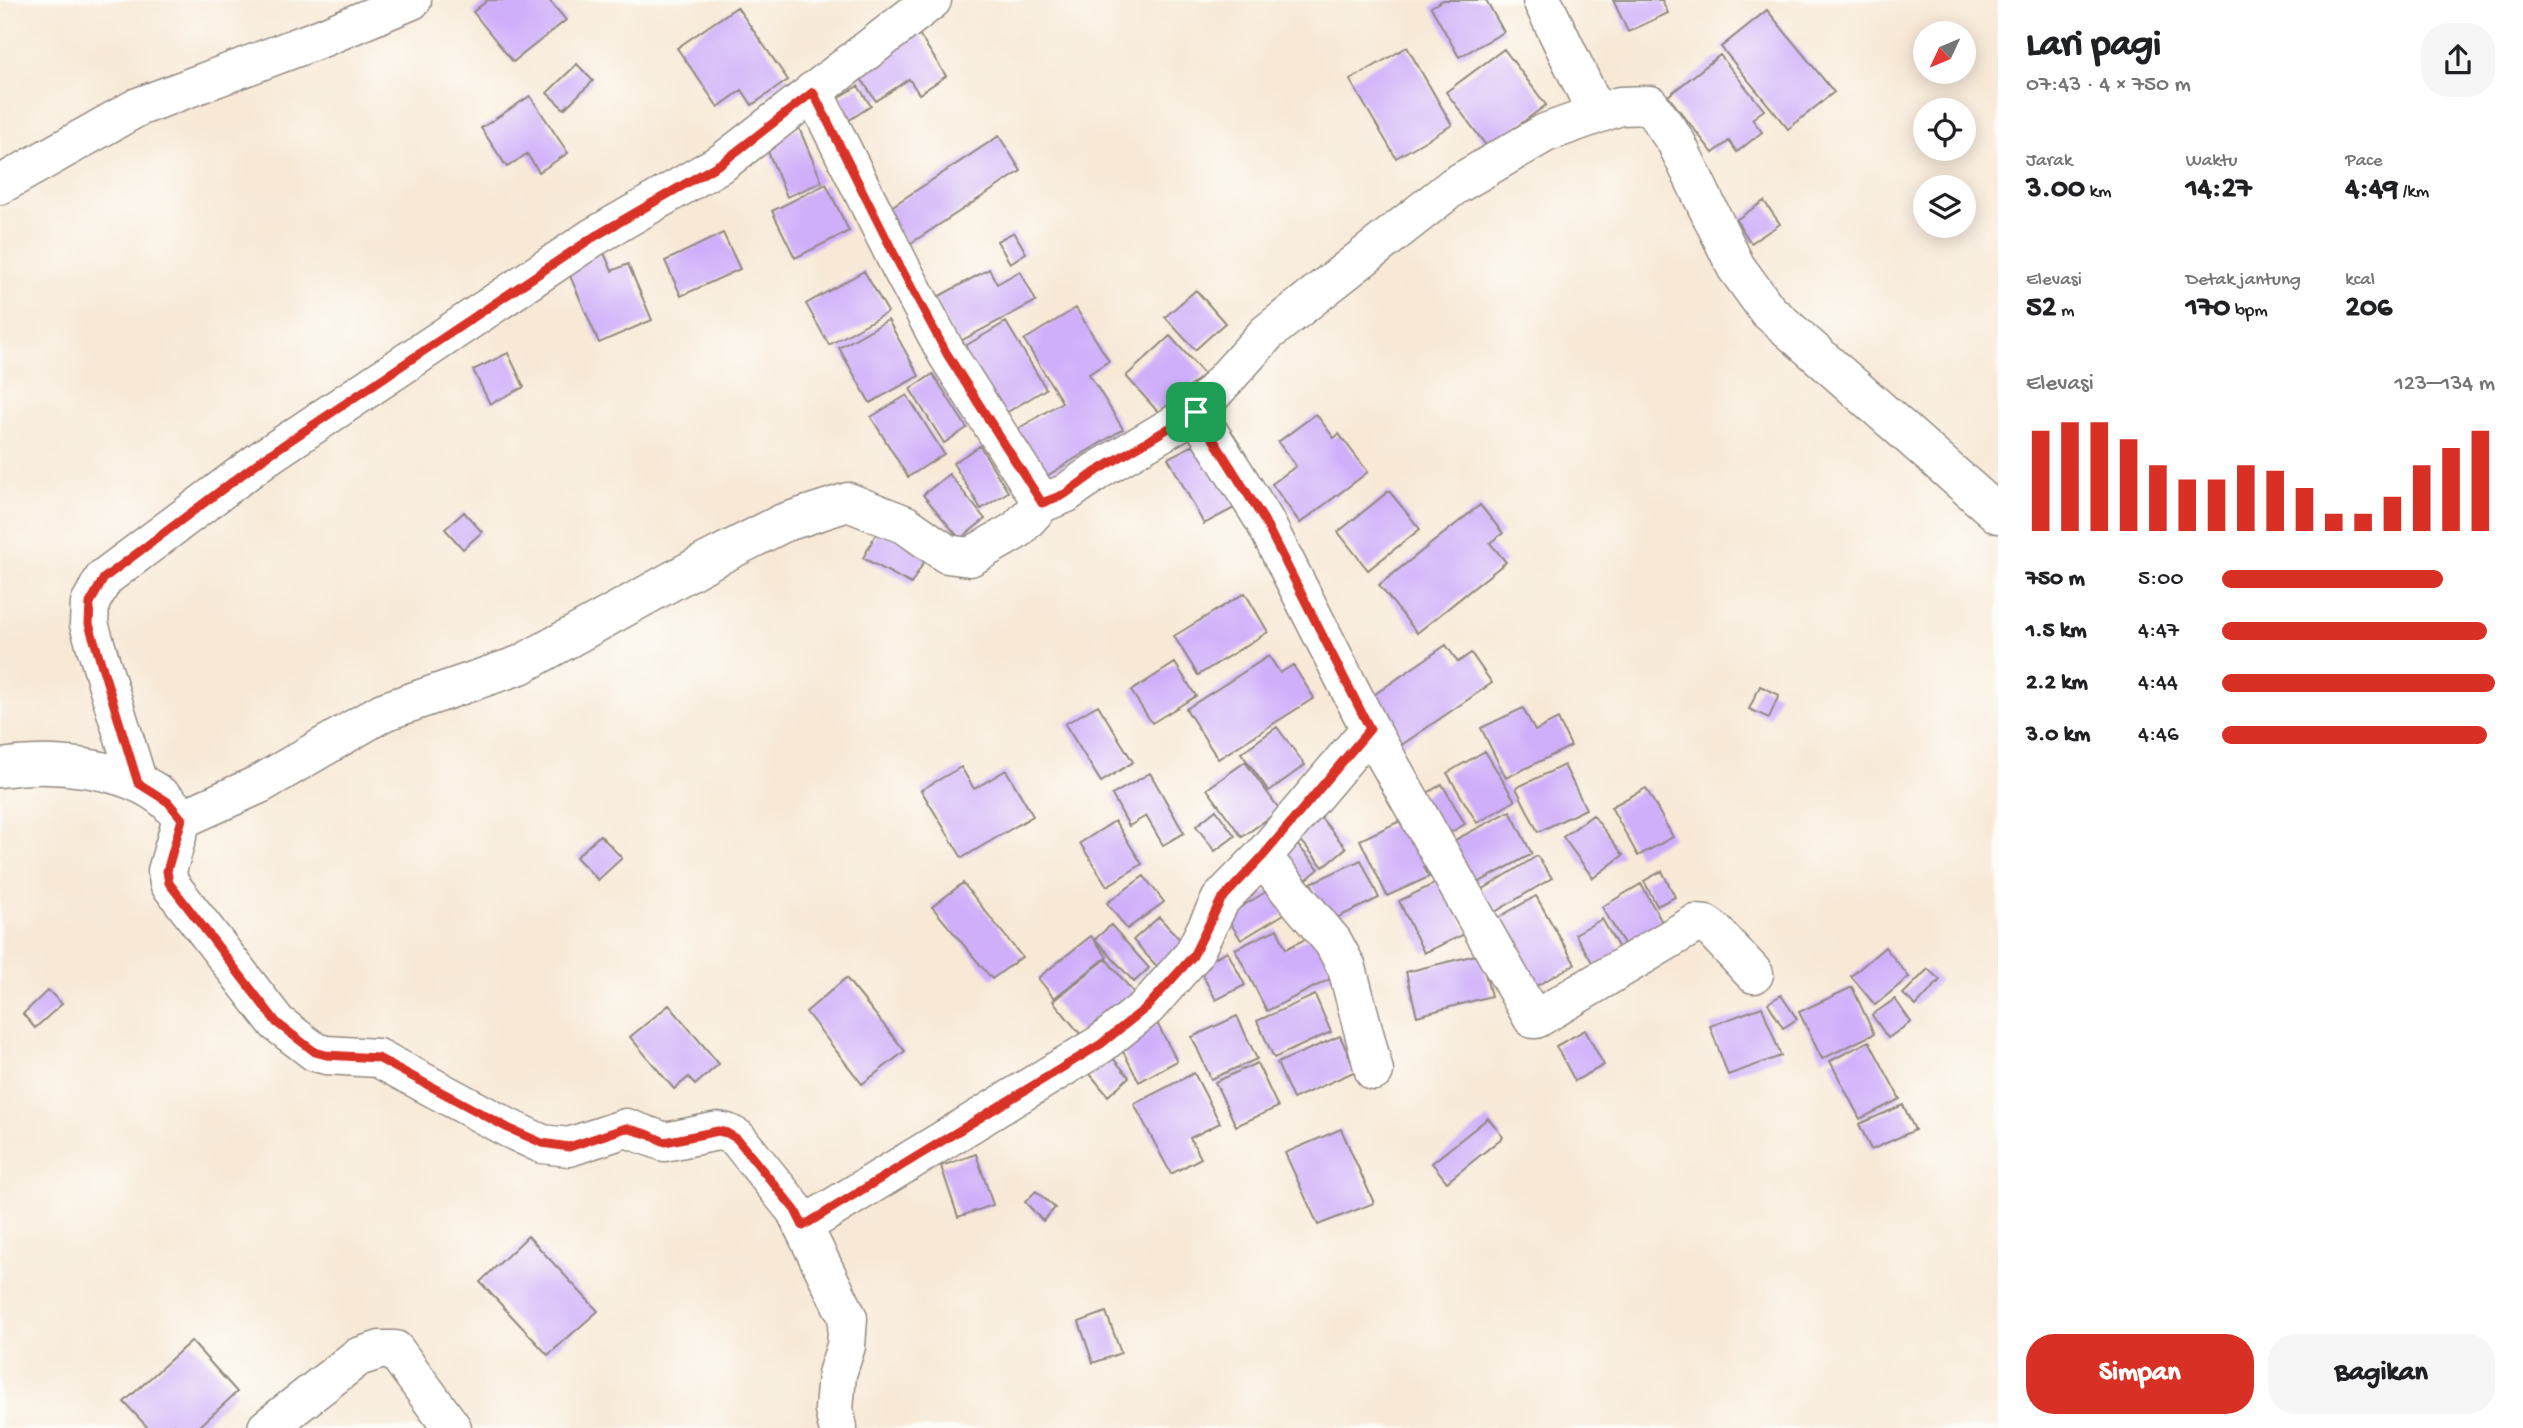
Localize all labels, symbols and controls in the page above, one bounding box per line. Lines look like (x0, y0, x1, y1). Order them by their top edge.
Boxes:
north arrow (1913, 21, 1976, 84)
map controls (1913, 21, 1976, 238)
button: share (2421, 23, 2495, 97)
text: Lari pagi (2026, 24, 2161, 68)
text: 07:43 · 4 × 750 m (2026, 72, 2191, 99)
button: locate (1913, 98, 1976, 161)
text: Jarak (2026, 150, 2072, 173)
text: Waktu (2186, 150, 2238, 173)
text: Pace (2345, 150, 2383, 173)
text: 3.00 (2026, 173, 2085, 208)
text: 14:27 (2186, 173, 2252, 208)
text: 4:49 (2345, 173, 2398, 208)
button: layers (1913, 175, 1976, 238)
text: km (2085, 181, 2112, 204)
text: /km (2398, 181, 2429, 204)
text: Elevasi (2026, 269, 2082, 292)
text: Detak jantung (2186, 269, 2301, 292)
text: kcal (2345, 269, 2375, 292)
text: 52 (2026, 292, 2056, 327)
text: 170 (2186, 292, 2230, 327)
text: 206 (2345, 292, 2392, 327)
text: m (2056, 300, 2074, 323)
text: bpm (2230, 300, 2268, 323)
text: Elevasi (2026, 371, 2094, 398)
text: 123–134 m (2395, 371, 2495, 398)
pin (1166, 382, 1226, 442)
icon: arrive (1177, 393, 1215, 431)
text: 750 m (2026, 566, 2085, 593)
text: 5:00 (2138, 566, 2183, 593)
text: 1.5 km (2026, 618, 2087, 645)
text: 4:47 (2138, 618, 2179, 645)
text: 2.2 km (2026, 670, 2088, 697)
text: 4:44 (2138, 670, 2178, 697)
text: 3.0 km (2026, 722, 2090, 749)
text: 4:46 (2138, 722, 2179, 749)
button: Simpan (2026, 1334, 2254, 1414)
button: Bagikan (2268, 1334, 2495, 1414)

